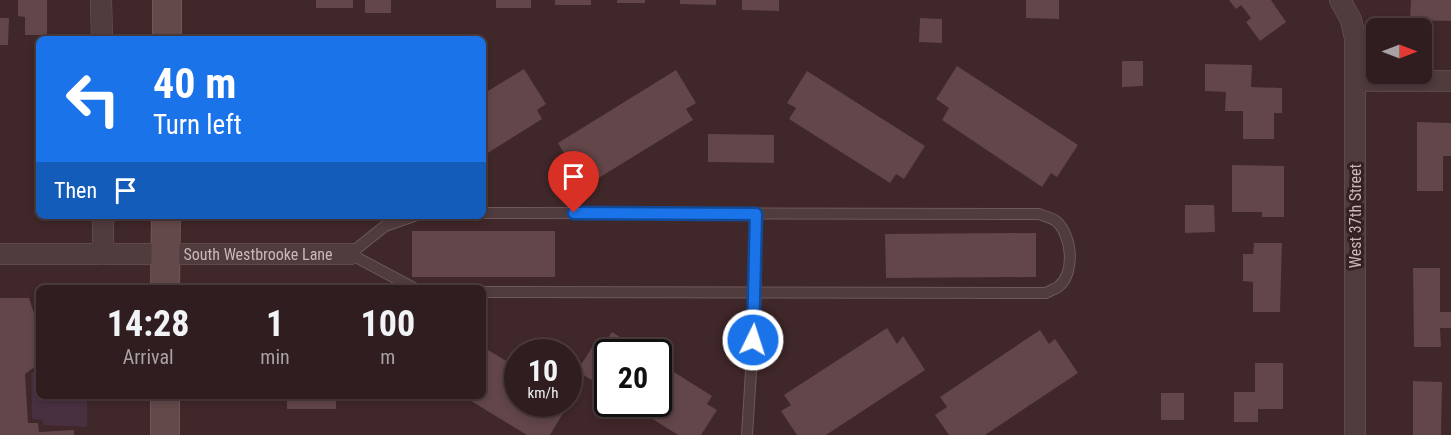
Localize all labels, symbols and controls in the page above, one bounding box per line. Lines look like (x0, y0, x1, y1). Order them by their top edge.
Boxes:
north arrow (1366, 18, 1432, 84)
map controls (1366, 18, 1432, 84)
text: 40 m (153, 59, 236, 108)
icon: left (54, 60, 132, 138)
text: Turn left (153, 109, 242, 141)
pin (548, 151, 599, 213)
icon: arrive (557, 160, 590, 193)
street label: West 37th Street (1346, 163, 1365, 268)
icon: arrive (109, 174, 142, 207)
text: Then (54, 178, 97, 203)
street label: South Westbrooke Lane (183, 245, 333, 264)
text: 14:28 (107, 303, 189, 345)
text: 1 (266, 303, 284, 345)
text: 100 (361, 303, 415, 345)
position arrow (721, 308, 785, 372)
speed limit sign: 20 (594, 339, 672, 417)
text: Arrival (123, 345, 174, 369)
text: min (260, 345, 290, 369)
text: m (380, 345, 395, 369)
text: 10 (528, 353, 558, 388)
text: km/h (528, 384, 558, 402)

